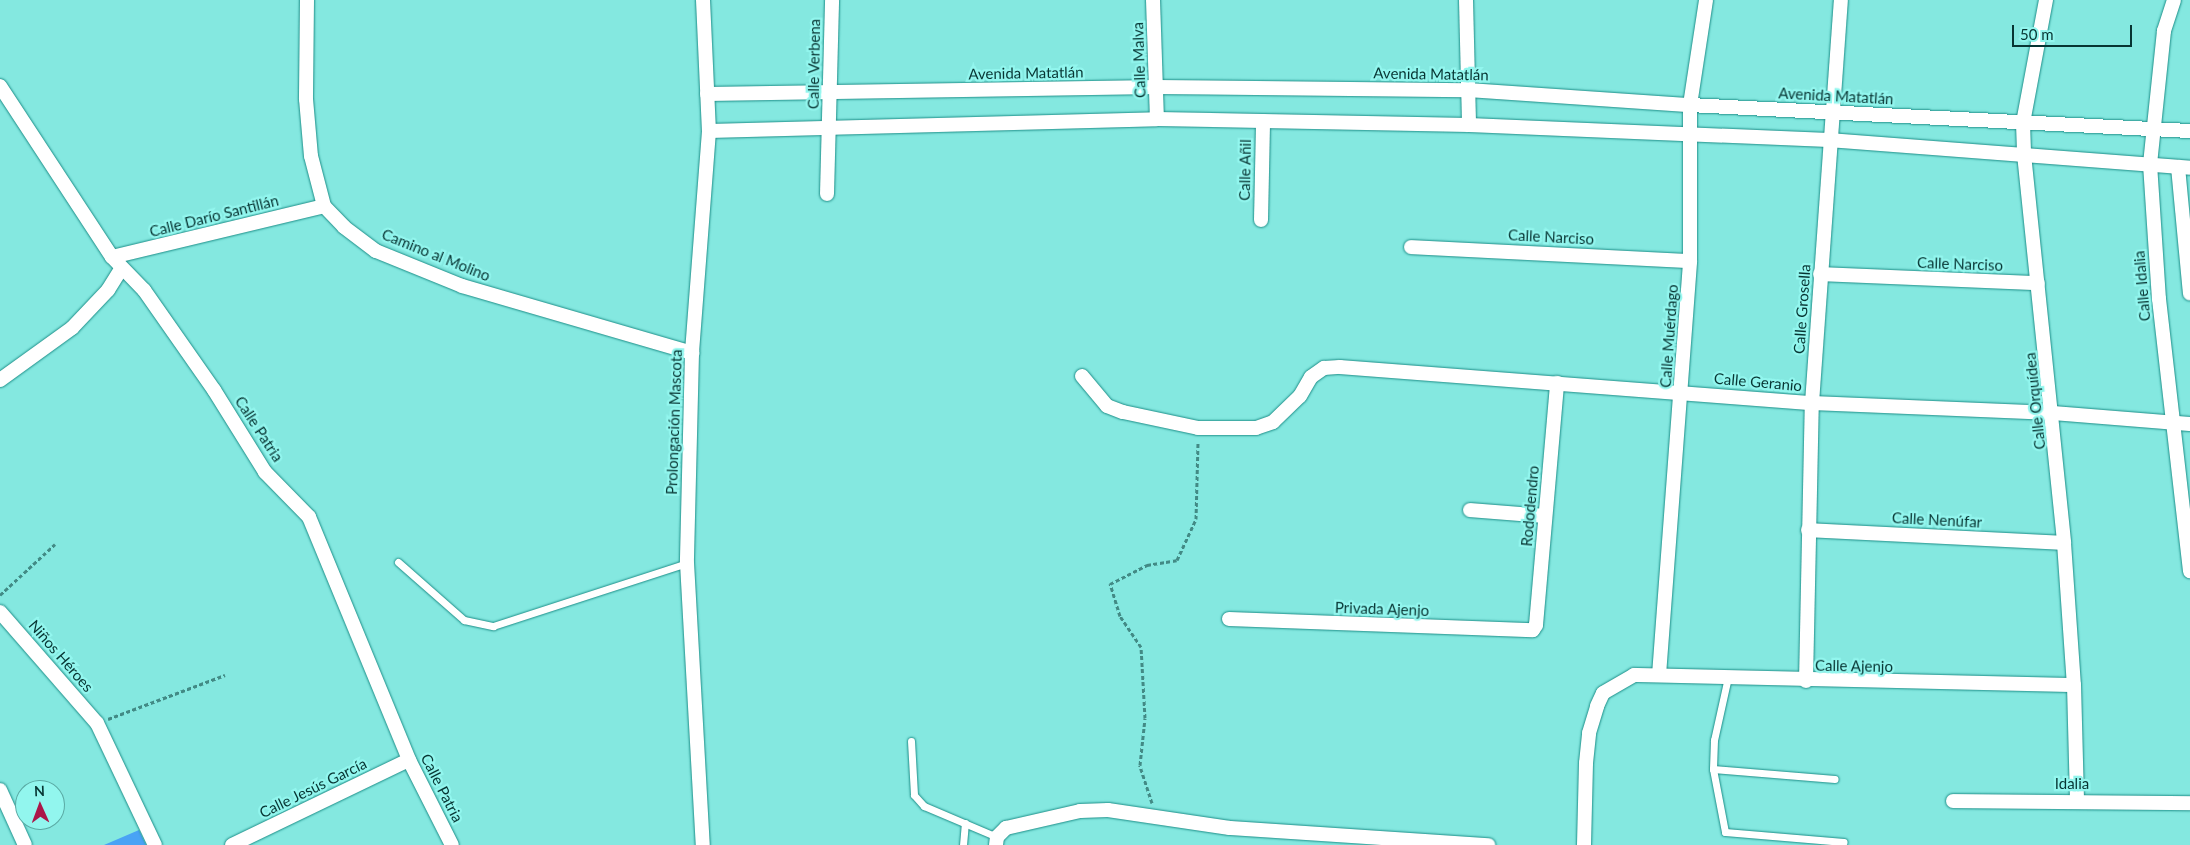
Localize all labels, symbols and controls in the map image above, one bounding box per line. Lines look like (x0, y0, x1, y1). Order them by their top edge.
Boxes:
scale bar (2015, 15, 2135, 47)
street label: Calle Verbena (804, 18, 824, 110)
street label: Calle Malva (1129, 22, 1149, 98)
text: 50 m (2020, 25, 2054, 43)
street label: Avenida Matatlán (968, 63, 1084, 83)
street label: Avenida Matatlán (1373, 64, 1489, 84)
street label: Avenida Matatlán (1778, 84, 1894, 108)
street label: Calle Añil (1235, 139, 1255, 201)
street label: Calle Darío Santillán (148, 191, 280, 241)
street label: Camino al Molino (379, 225, 493, 285)
street label: Calle Narciso (1508, 226, 1594, 248)
street label: Calle Idalia (2130, 250, 2154, 322)
street label: Calle Narciso (1917, 254, 2003, 274)
street label: Calle Grosella (1790, 264, 1814, 354)
street label: Calle Muérdago (1656, 284, 1682, 388)
street label: Prolongación Mascota (662, 349, 686, 495)
street label: Calle Orquídea (2021, 352, 2049, 450)
street label: Calle Geranio (1713, 369, 1803, 395)
street label: Calle Patria (231, 393, 287, 465)
street label: Rododendro (1518, 465, 1542, 547)
street label: Calle Nenúfar (1891, 509, 1983, 531)
street label: Privada Ajenjo (1334, 598, 1430, 620)
street label: Niños Héroes (25, 616, 97, 696)
street label: Calle Ajenjo (1815, 656, 1893, 676)
street label: Calle Patria (417, 751, 467, 825)
street label: Calle Jesús García (256, 754, 370, 822)
street label: Idalia (2055, 775, 2089, 793)
north arrow (15, 780, 65, 830)
text: N (34, 782, 45, 799)

